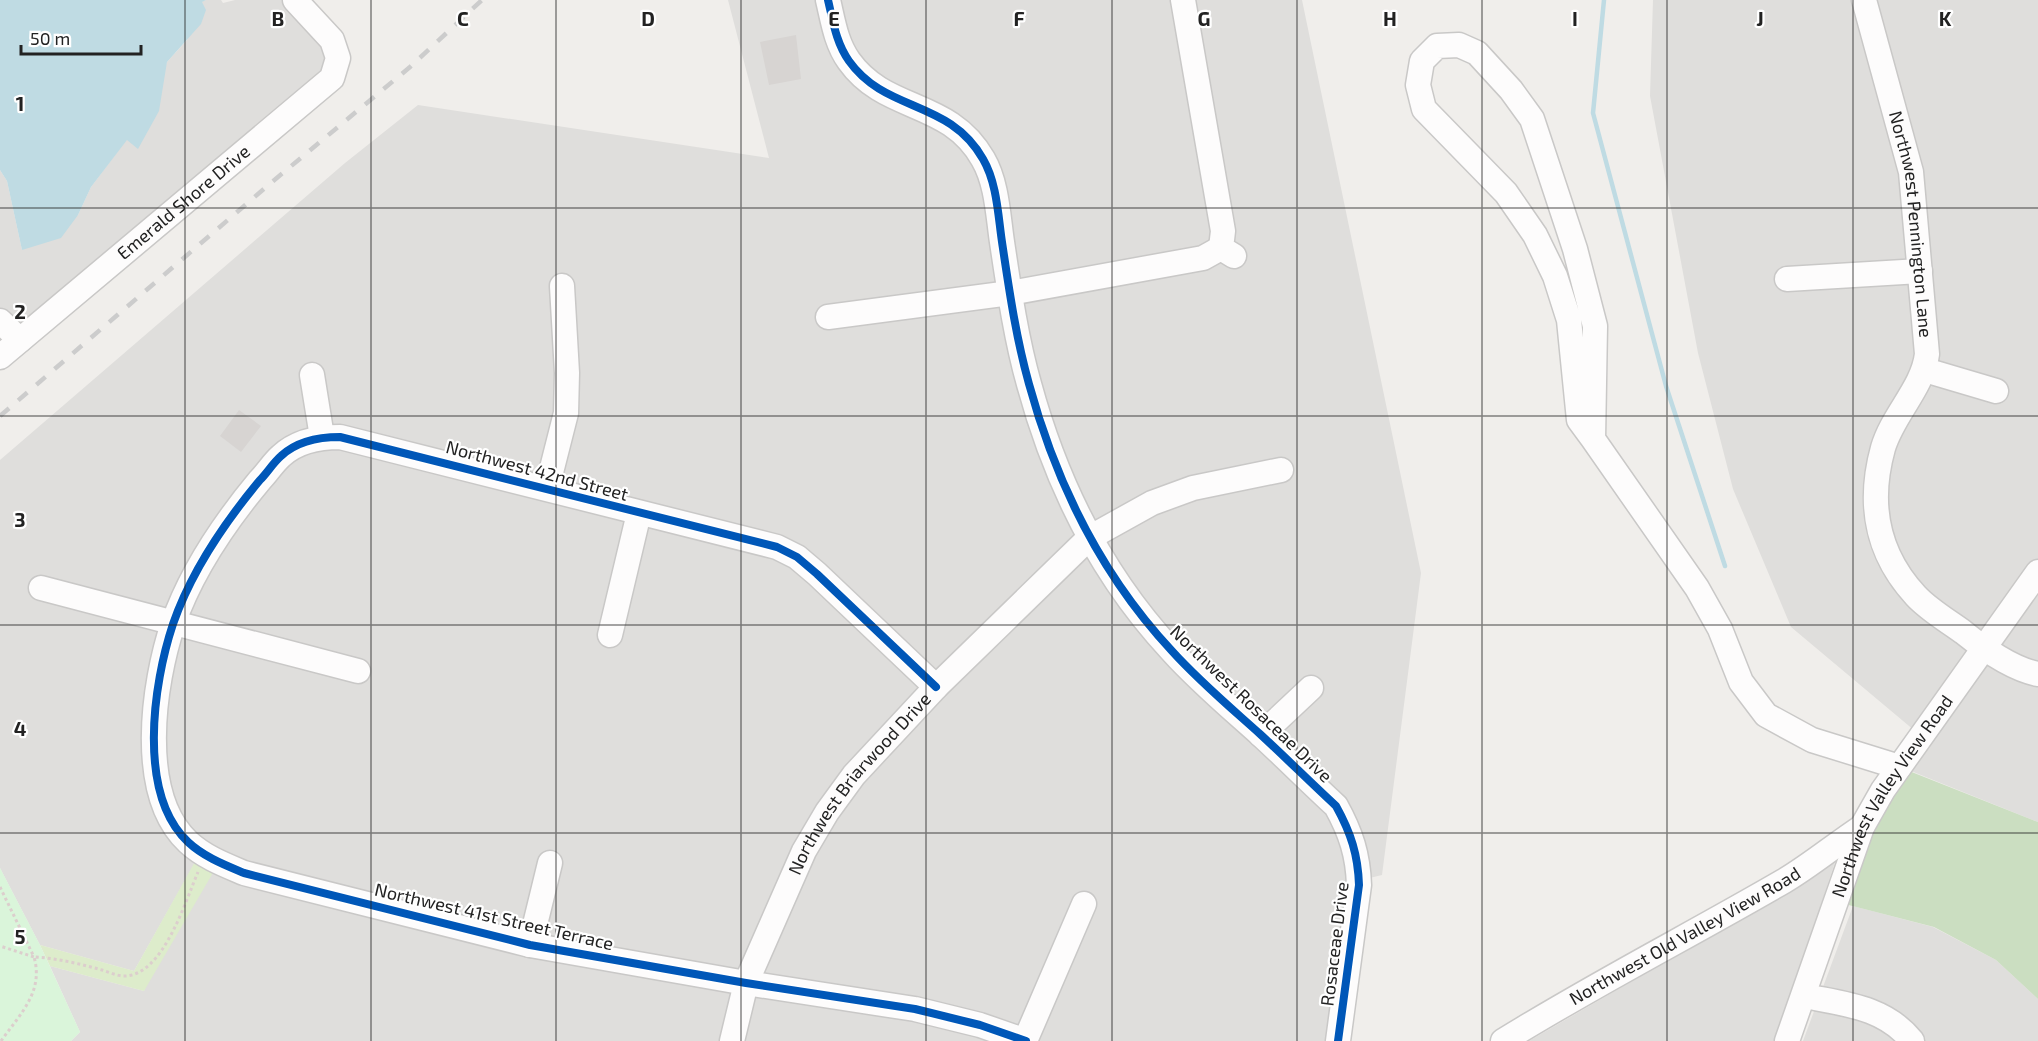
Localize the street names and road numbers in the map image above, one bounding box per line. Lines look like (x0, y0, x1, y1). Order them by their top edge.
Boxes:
street label: Northwest Pennington Lane (1885, 108, 1938, 338)
street label: Emerald Shore Drive (112, 140, 254, 264)
street label: Northwest 42nd Street (444, 435, 631, 505)
street label: Northwest Rosaceae Drive (1166, 620, 1337, 786)
street label: Northwest Briarwood Drive (783, 688, 935, 878)
street label: Northwest Valley View Road (1826, 690, 1957, 900)
street label: Northwest Old Valley View Road (1565, 862, 1804, 1009)
street label: Northwest 41st Street Terrace (373, 878, 616, 954)
street label: Rosaceae Drive (1315, 881, 1353, 1007)

